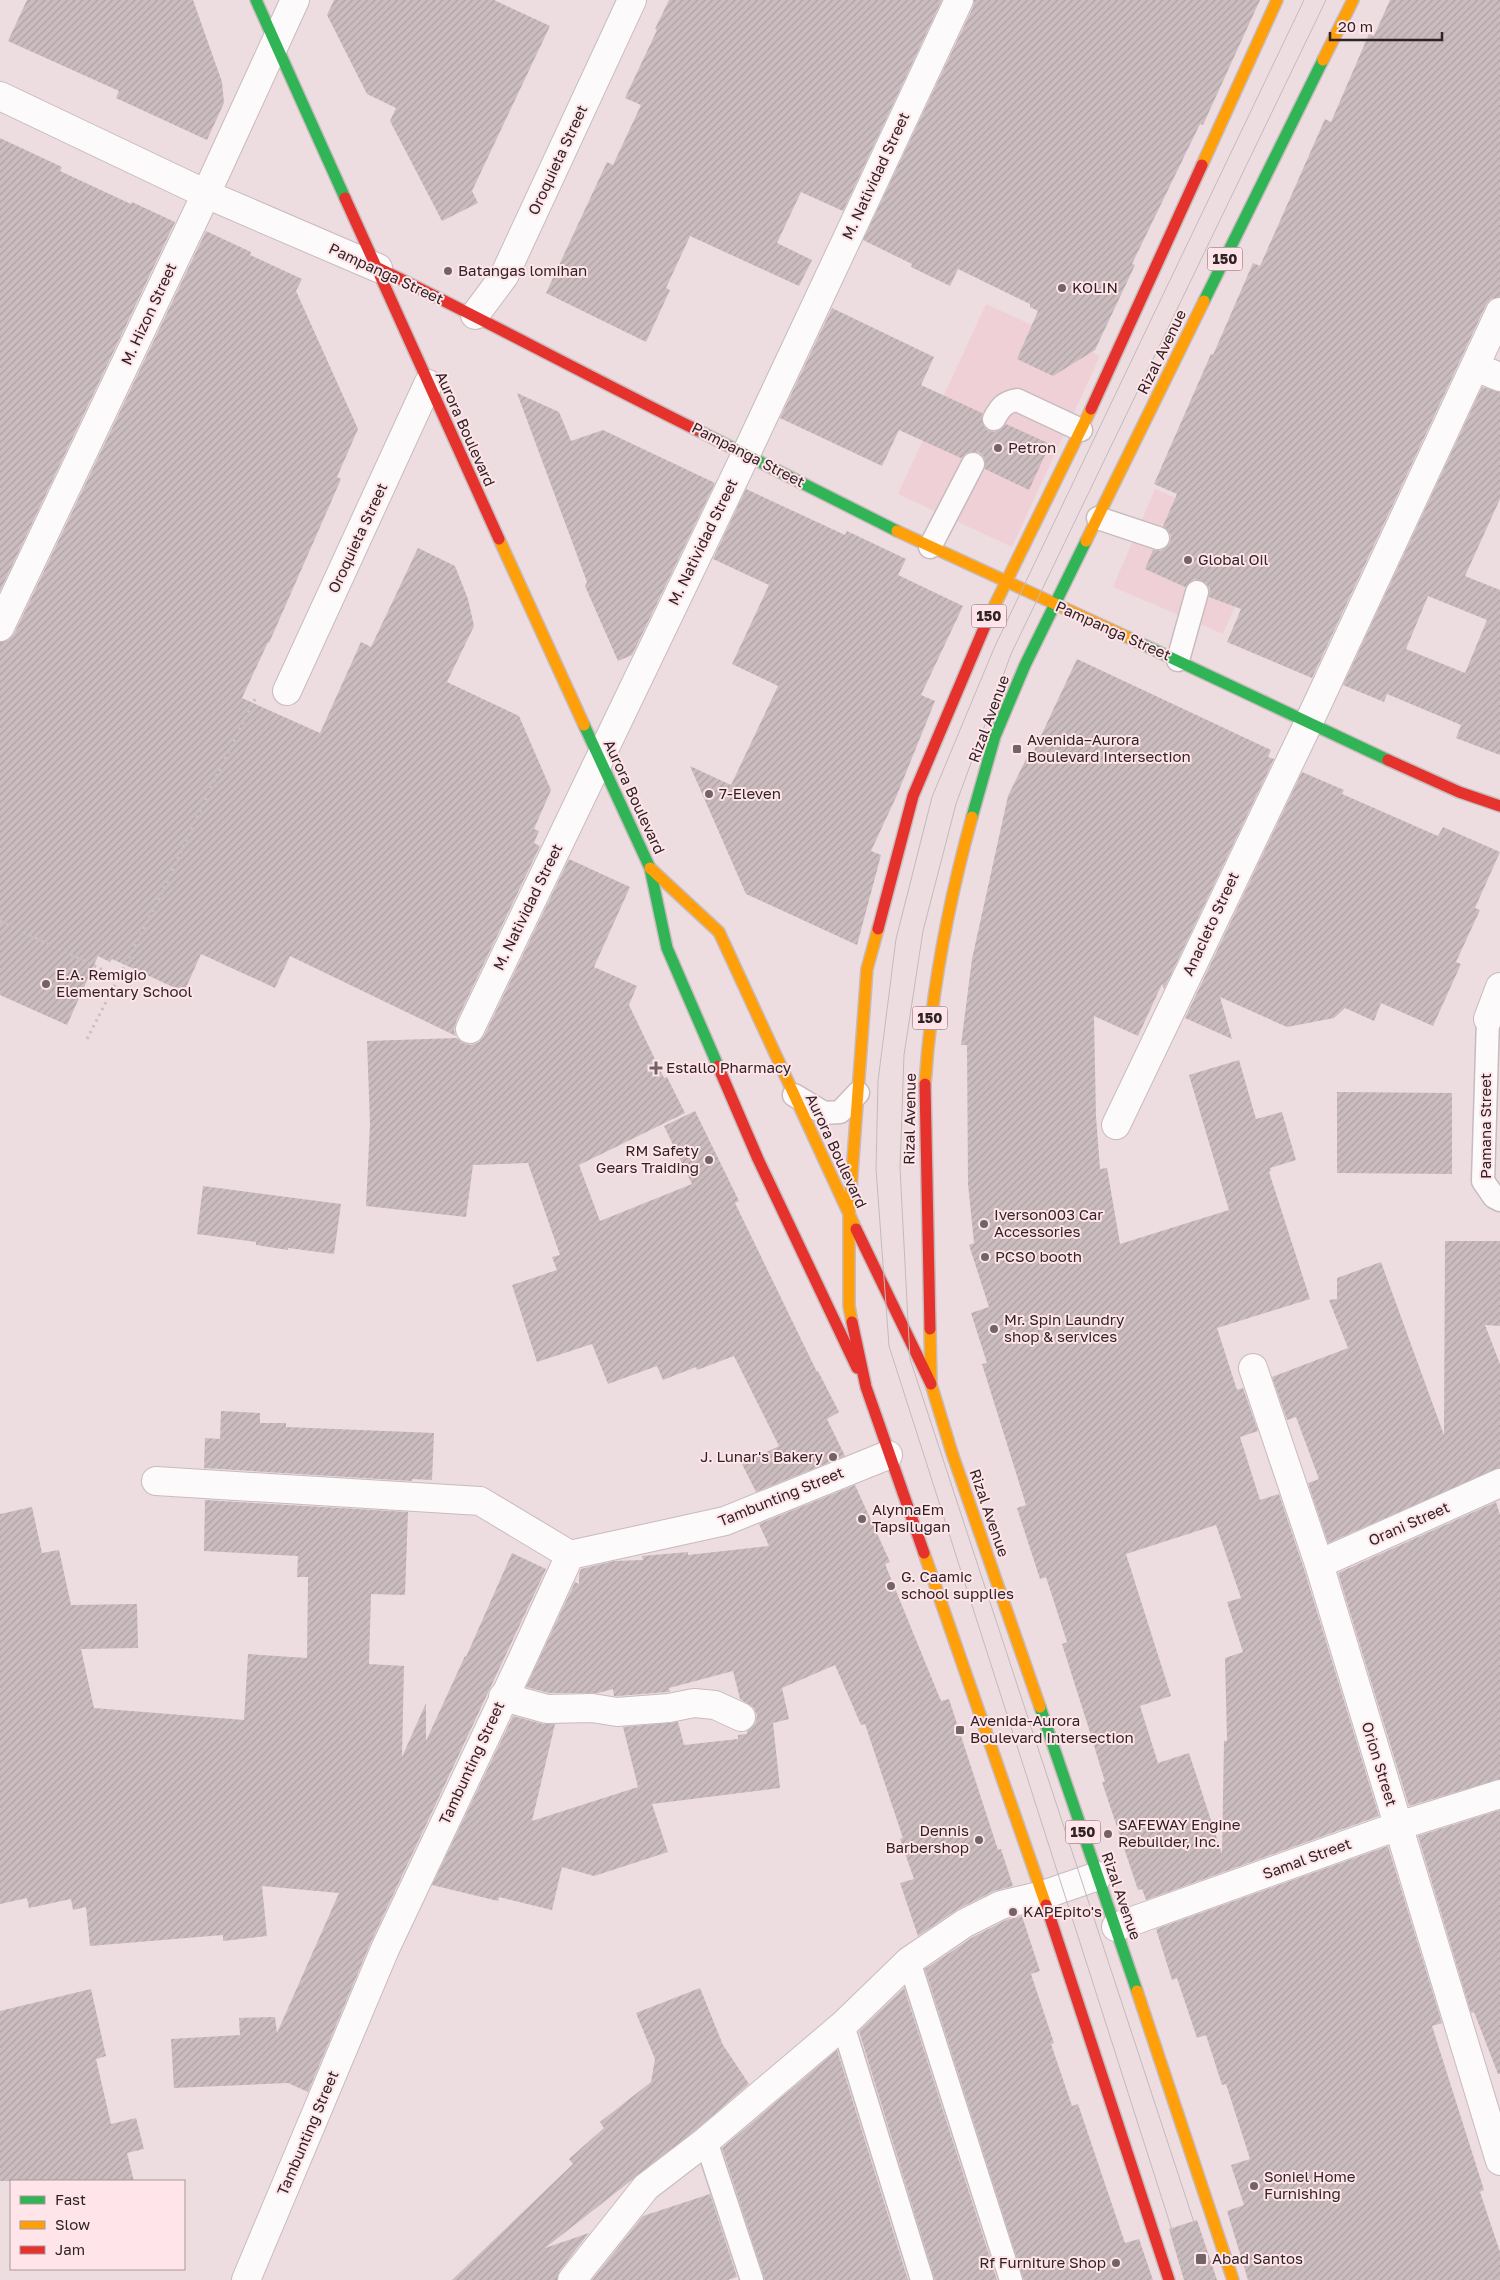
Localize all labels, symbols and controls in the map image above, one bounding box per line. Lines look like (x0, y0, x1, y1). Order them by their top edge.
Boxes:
scale bar (1330, 10, 1442, 42)
text: 20 m (1338, 17, 1373, 35)
street label: Oroquieta Street (524, 102, 590, 218)
street label: M. Natividad Street (838, 109, 912, 242)
street label: Pampanga Street (326, 239, 447, 307)
road number: 150 (1208, 248, 1242, 270)
street label: M. Hizon Street (117, 260, 180, 368)
place label: Batangas lomihan (458, 261, 587, 279)
marker: Batangas lomihan (442, 265, 454, 277)
place label: KOLIN (1072, 278, 1118, 296)
marker: KOLIN (1056, 282, 1068, 294)
street label: Rizal Avenue (1133, 306, 1189, 397)
street label: Aurora Boulevard (432, 368, 499, 489)
street label: Pampanga Street (689, 418, 808, 490)
place label: Petron (1008, 438, 1056, 456)
marker: Petron (992, 442, 1004, 454)
street label: M. Natividad Street (664, 475, 741, 608)
street label: Oroquieta Street (324, 480, 390, 596)
place label: Global Oil (1198, 550, 1269, 568)
marker: Global Oil (1182, 554, 1194, 566)
street label: Pampanga Street (1053, 597, 1174, 664)
road number: 150 (972, 604, 1006, 628)
street label: Rizal Avenue (964, 672, 1012, 765)
place label: Avenida–Aurora Boulevard Intersection (1027, 730, 1191, 765)
street label: Aurora Boulevard (601, 737, 669, 857)
marker: Avenida–Aurora Boulevard Intersection (1011, 743, 1023, 755)
place label: 7-Eleven (719, 784, 781, 802)
marker: 7-Eleven (703, 788, 715, 800)
street label: M. Natividad Street (489, 840, 566, 973)
street label: Anacleto Street (1178, 869, 1242, 978)
place label: E.A. Remigio Elementary School (56, 965, 192, 1000)
marker: E.A. Remigio Elementary School (40, 978, 52, 990)
road number: 150 (912, 1006, 948, 1030)
place label: Estallo Pharmacy (666, 1058, 792, 1076)
marker: Estallo Pharmacy (650, 1062, 662, 1074)
street label: Rizal Avenue (899, 1073, 919, 1165)
street label: Pamana Street (1476, 1073, 1494, 1179)
street label: Aurora Boulevard (803, 1091, 871, 1211)
place label: RM Safety Gears Traiding (596, 1141, 700, 1176)
marker: RM Safety Gears Traiding (703, 1154, 715, 1166)
place label: Iverson003 Car Accessories (994, 1205, 1103, 1240)
marker: Iverson003 Car Accessories (978, 1218, 990, 1230)
place label: PCSO booth (995, 1247, 1082, 1265)
marker: PCSO booth (979, 1251, 991, 1263)
place label: Mr. Spin Laundry shop & services (1004, 1310, 1125, 1345)
marker: Mr. Spin Laundry shop & services (988, 1323, 1000, 1335)
place label: J. Lunar's Bakery (700, 1447, 824, 1465)
marker: J. Lunar's Bakery (827, 1451, 839, 1463)
street label: Tambunting Street (715, 1463, 846, 1529)
street label: Rizal Avenue (966, 1466, 1014, 1559)
street label: Orani Street (1365, 1497, 1452, 1549)
place label: AlynnaEm Tapsilugan (872, 1500, 950, 1535)
marker: AlynnaEm Tapsilugan (856, 1513, 868, 1525)
place label: G. Caamic school supplies (901, 1567, 1014, 1602)
marker: G. Caamic school supplies (885, 1580, 897, 1592)
street label: Tambunting Street (435, 1698, 508, 1827)
place label: Avenida-Aurora Boulevard Intersection (970, 1711, 1134, 1746)
street label: Orion Street (1359, 1719, 1401, 1808)
marker: Avenida-Aurora Boulevard Intersection (954, 1724, 966, 1736)
place label: SAFEWAY Engine Rebuilder, Inc. (1118, 1815, 1241, 1850)
road number: 150 (1066, 1820, 1100, 1844)
place label: Dennis Barbershop (885, 1821, 969, 1856)
marker: SAFEWAY Engine Rebuilder, Inc. (1102, 1828, 1114, 1840)
marker: Dennis Barbershop (973, 1834, 985, 1846)
street label: Samal Street (1260, 1834, 1353, 1882)
street label: Rizal Avenue (1098, 1849, 1146, 1942)
place label: KAPEpito's (1023, 1902, 1102, 1920)
marker: KAPEpito's (1007, 1906, 1019, 1918)
street label: Tambunting Street (273, 2068, 341, 2198)
place label: Soniel Home Furnishing (1264, 2167, 1356, 2202)
legend (10, 2180, 185, 2270)
marker: Soniel Home Furnishing (1248, 2180, 1260, 2192)
text: Fast (55, 2190, 86, 2208)
text: Slow (55, 2215, 90, 2233)
text: Jam (55, 2240, 85, 2258)
place label: Abad Santos (1212, 2249, 1303, 2267)
marker: Abad Santos (1194, 2252, 1208, 2266)
place label: Rf Furniture Shop (979, 2253, 1106, 2271)
marker: Rf Furniture Shop (1110, 2257, 1122, 2269)

